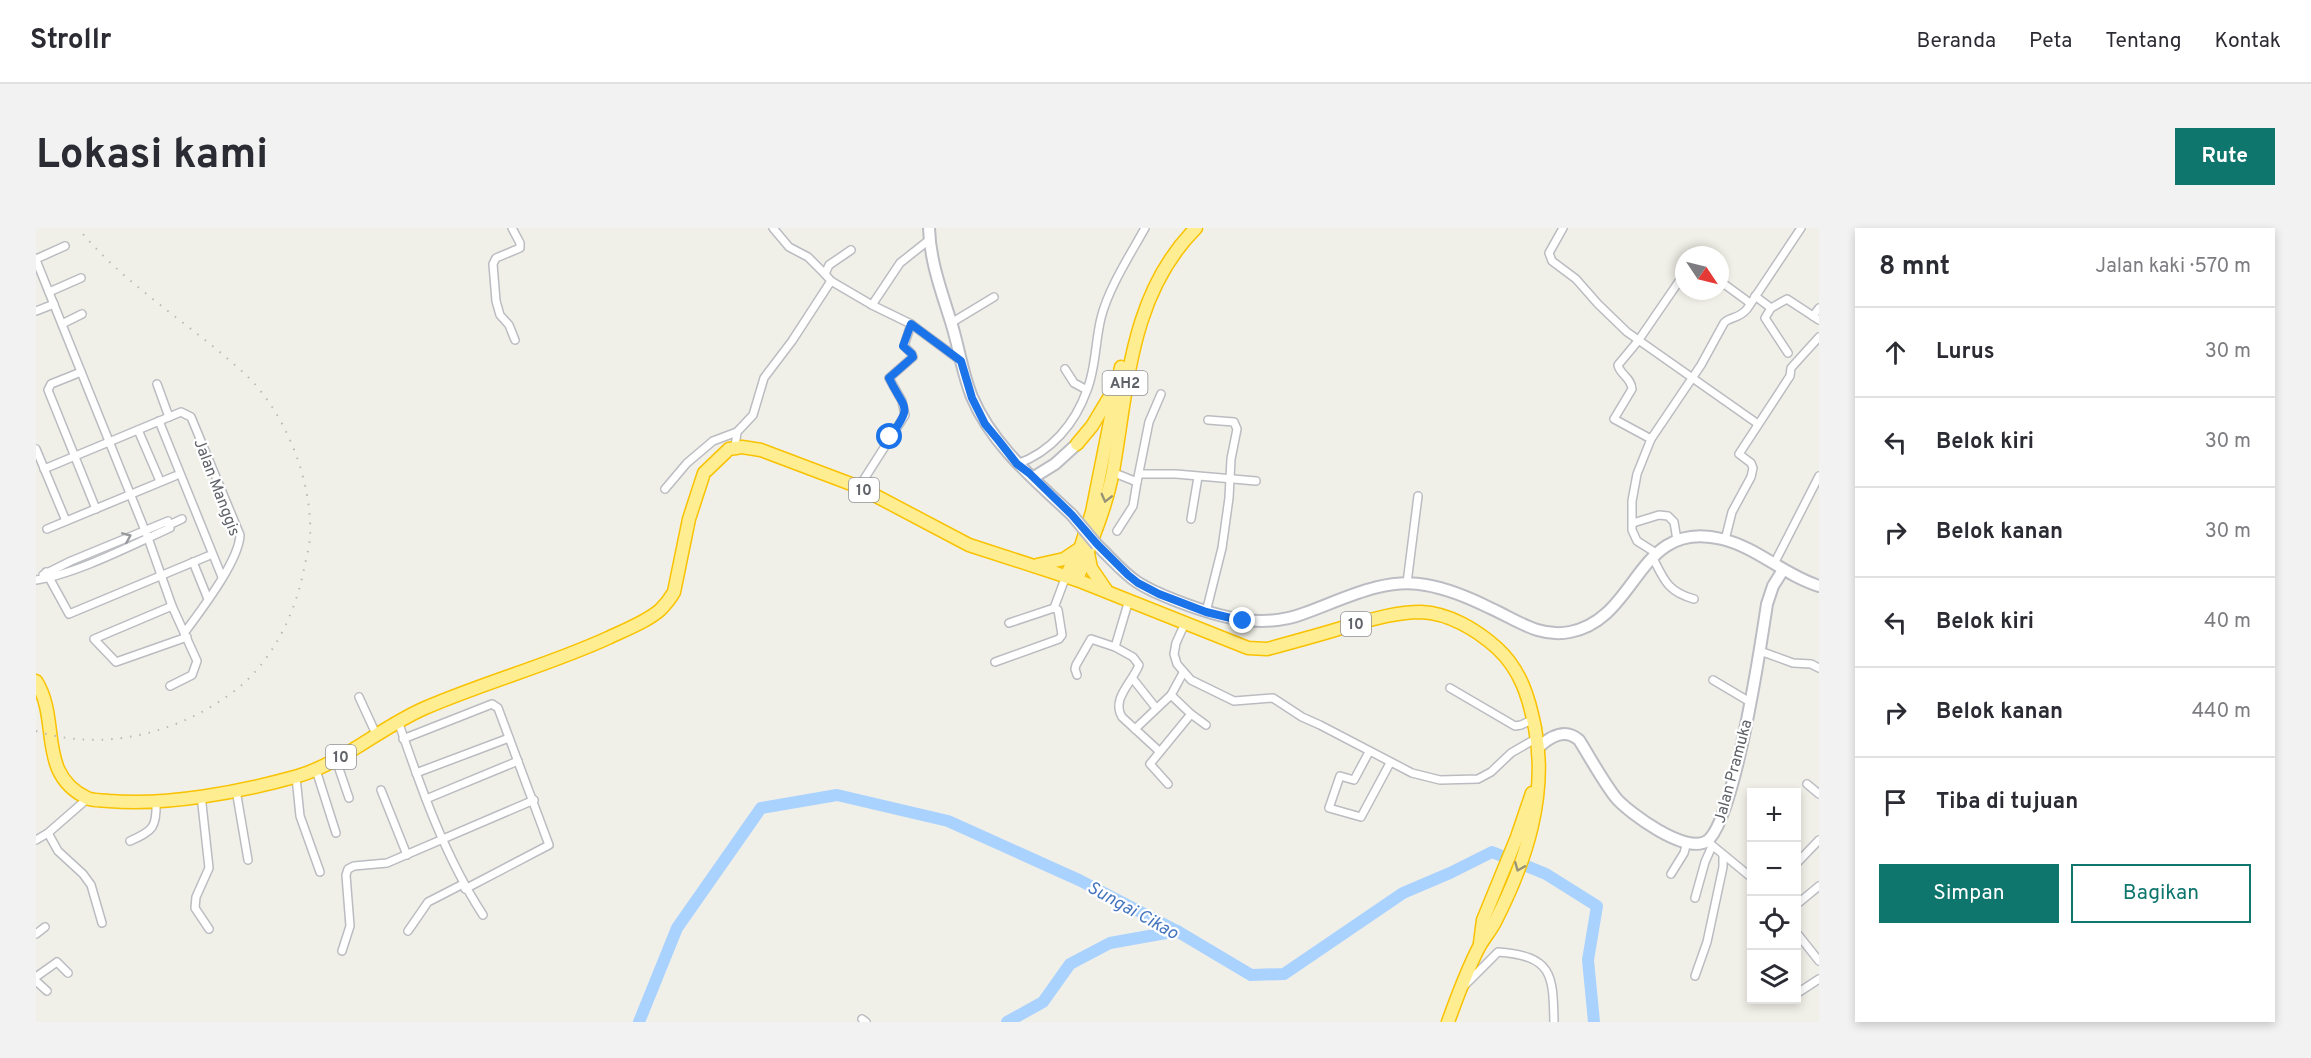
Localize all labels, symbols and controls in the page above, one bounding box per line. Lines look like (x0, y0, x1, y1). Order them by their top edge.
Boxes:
text: Strollr (30, 23, 112, 59)
text: Beranda (1917, 28, 1996, 55)
text: Peta (2029, 28, 2072, 55)
text: Tentang (2105, 28, 2182, 55)
text: Kontak (2215, 28, 2281, 55)
button: Rute (2175, 128, 2275, 185)
text: Lokasi kami (36, 130, 268, 183)
north arrow (1675, 246, 1729, 300)
text: 8 mnt (1879, 251, 1950, 284)
text: Jalan kaki · 570 m (2095, 254, 2251, 280)
icon: ahead (1879, 336, 1912, 369)
text: Lurus (1936, 339, 1995, 366)
text: 30 m (2205, 339, 2251, 365)
road number: AH2 (1102, 371, 1148, 395)
route start (876, 423, 902, 449)
icon: left (1879, 426, 1912, 459)
text: Belok kiri (1936, 429, 2034, 456)
text: 30 m (2205, 429, 2251, 455)
street label: Jalan Manggis (188, 436, 244, 539)
road number: 10 (849, 478, 879, 502)
one-way arrow (1101, 492, 1113, 503)
icon: right (1879, 516, 1912, 549)
text: Belok kanan (1936, 519, 2063, 546)
text: 30 m (2205, 519, 2251, 545)
one-way arrow (120, 532, 131, 544)
icon: left (1879, 606, 1912, 639)
route end (1229, 607, 1255, 633)
text: Belok kiri (1936, 609, 2034, 636)
text: 40 m (2204, 609, 2251, 635)
road number: 10 (1341, 612, 1371, 636)
icon: right (1879, 696, 1912, 729)
text: Belok kanan (1936, 699, 2063, 726)
text: 440 m (2192, 699, 2251, 725)
street label: Jalan Pramuka (1711, 718, 1757, 826)
road number: 10 (326, 745, 356, 769)
icon: arrive (1879, 786, 1912, 819)
map controls (1747, 788, 1801, 1004)
button: + (1747, 788, 1801, 842)
text: Tiba di tujuan (1936, 789, 2078, 816)
button: − (1747, 842, 1801, 896)
one-way arrow (1514, 861, 1526, 872)
button: Simpan (1879, 864, 2059, 923)
button: Bagikan (2071, 864, 2251, 923)
water label: Sungai Cikao (1083, 877, 1182, 946)
button: locate (1747, 896, 1801, 950)
button: layers (1747, 950, 1801, 1004)

